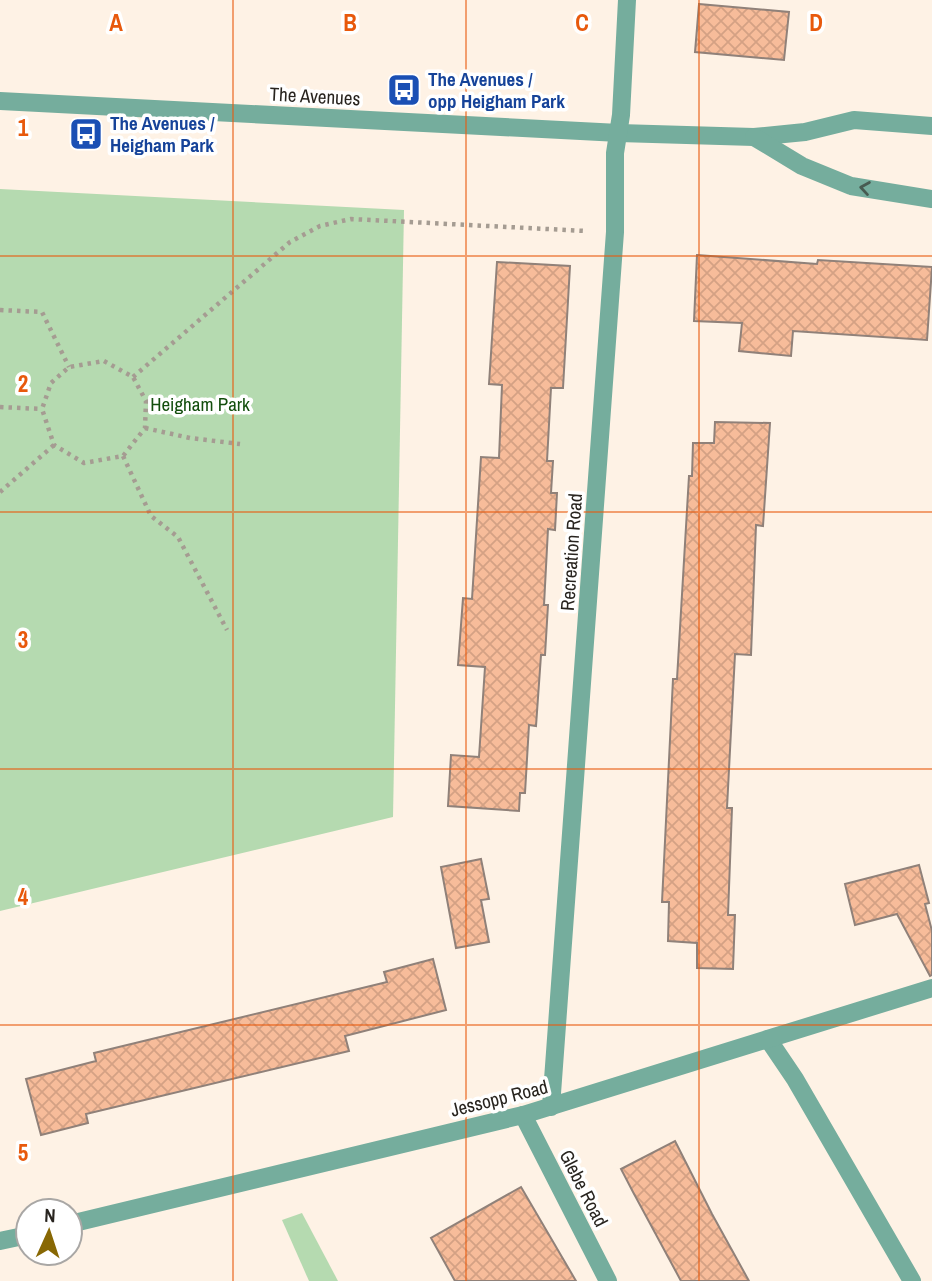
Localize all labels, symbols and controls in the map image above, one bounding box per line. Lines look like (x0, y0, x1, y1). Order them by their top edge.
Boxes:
text: A (109, 7, 123, 38)
text: B (343, 7, 357, 38)
text: C (575, 7, 589, 38)
text: D (809, 7, 823, 38)
place label: The Avenues / opp Heigham Park (428, 66, 565, 114)
bus stop icon: The Avenues / opp Heigham Park (385, 71, 423, 109)
street label: The Avenues (269, 81, 361, 111)
place label: The Avenues / Heigham Park (110, 110, 215, 158)
text: 1 (18, 112, 29, 143)
bus stop icon: The Avenues / Heigham Park (67, 115, 105, 153)
one-way arrow (859, 181, 871, 196)
text: 2 (18, 368, 28, 399)
park label: Heigham Park (150, 391, 250, 417)
street label: Recreation Road (554, 492, 588, 612)
text: 3 (18, 624, 28, 655)
text: 4 (18, 881, 29, 912)
street label: Jessopp Road (448, 1073, 550, 1123)
text: 5 (18, 1137, 28, 1168)
street label: Glebe Road (554, 1145, 614, 1231)
north arrow (14, 1197, 84, 1267)
text: N (44, 1202, 56, 1228)

